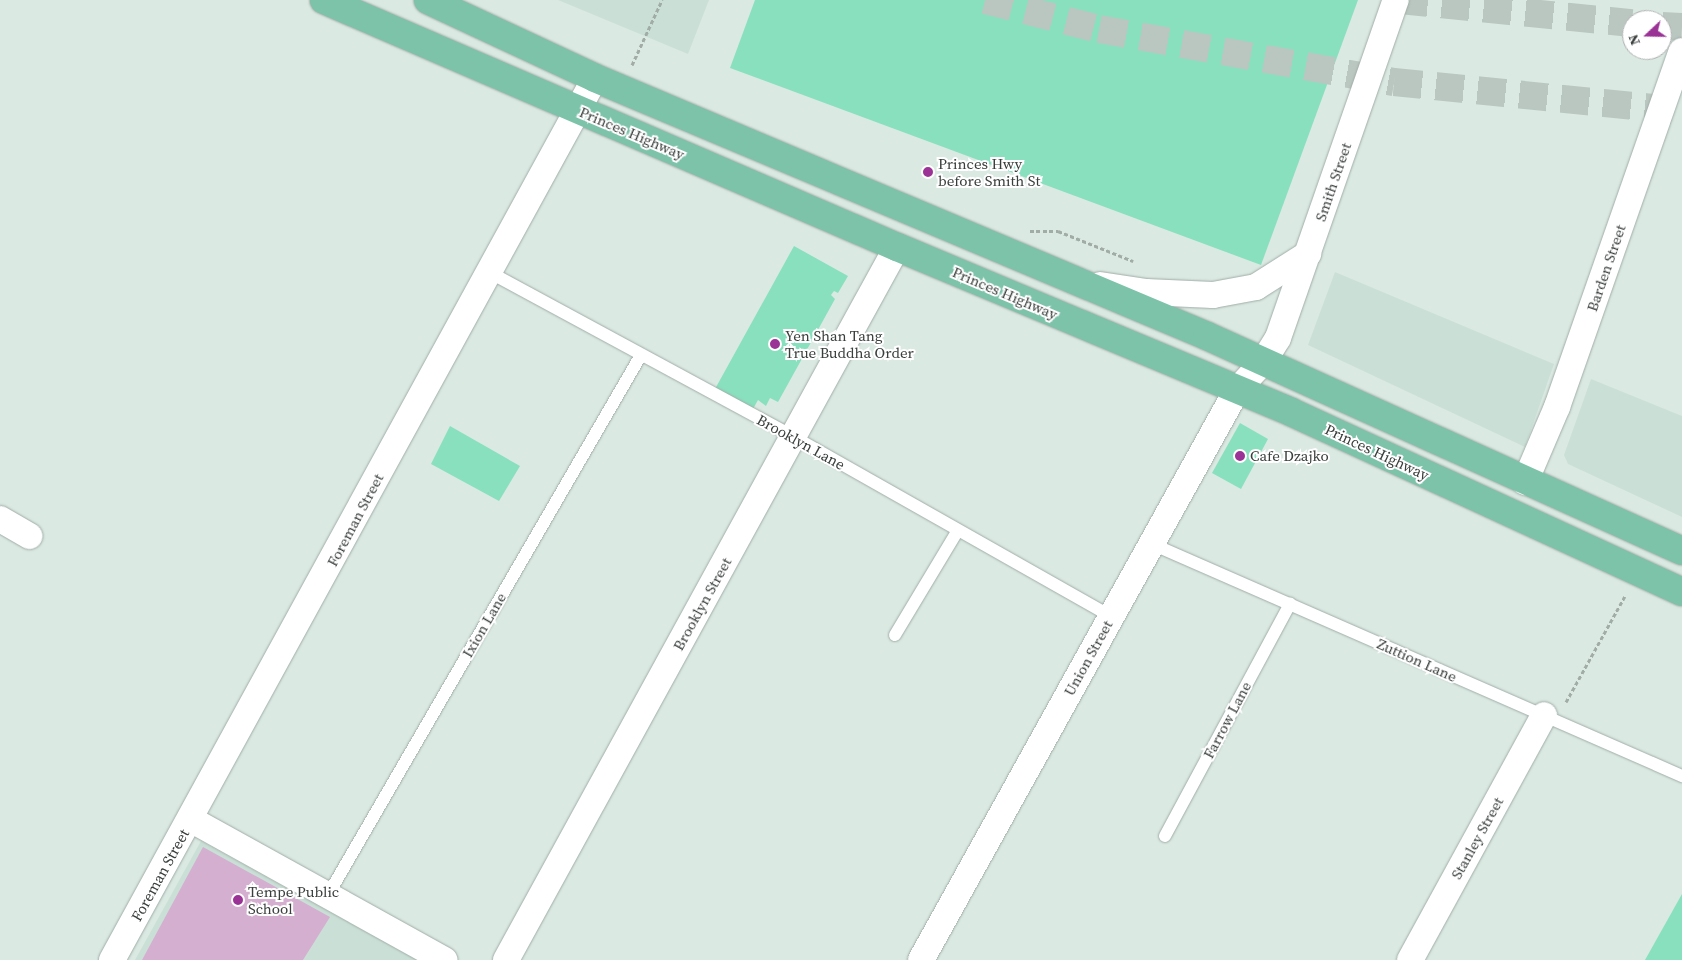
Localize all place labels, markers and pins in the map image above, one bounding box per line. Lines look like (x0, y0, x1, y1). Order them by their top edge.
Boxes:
place label: Princes Hwy before Smith St (938, 154, 1040, 189)
marker: Princes Hwy before Smith St (922, 166, 934, 178)
place label: Yen Shan Tang True Buddha Order (785, 326, 914, 361)
marker: Yen Shan Tang True Buddha Order (769, 338, 781, 350)
place label: Cafe Dzajko (1250, 447, 1329, 465)
marker: Cafe Dzajko (1234, 450, 1246, 462)
place label: Tempe Public School (248, 882, 339, 917)
marker: Tempe Public School (232, 894, 244, 906)

